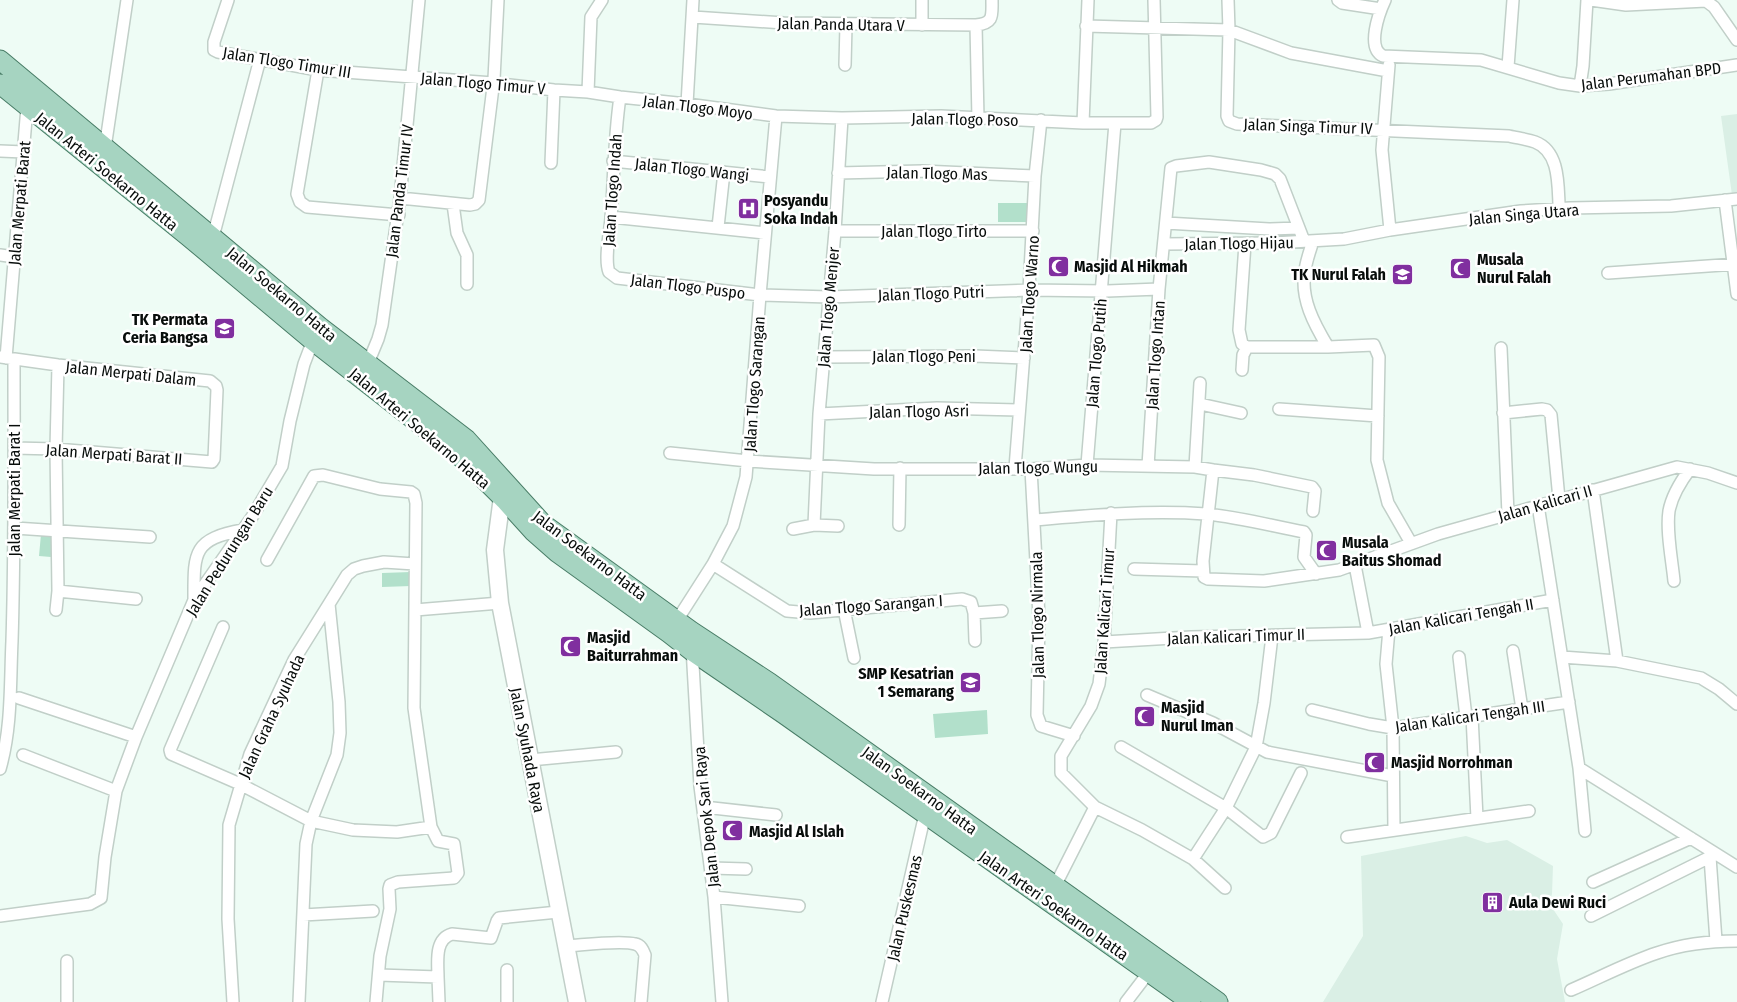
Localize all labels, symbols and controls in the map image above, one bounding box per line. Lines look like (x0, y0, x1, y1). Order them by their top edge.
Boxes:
street label: Jalan Panda Utara V (777, 14, 906, 35)
street label: Jalan Tlogo Timur III (221, 43, 352, 82)
street label: Jalan Perumahan BPD (1580, 58, 1722, 95)
street label: Jalan Tlogo Timur V (420, 69, 547, 98)
street label: Jalan Tlogo Moyo (642, 91, 754, 124)
street label: Jalan Arteri Soekarno Hatta (32, 108, 182, 235)
street label: Jalan Tlogo Poso (911, 109, 1019, 130)
street label: Jalan Singa Timur IV (1243, 115, 1374, 138)
street label: Jalan Panda Timur IV (382, 123, 417, 259)
street label: Jalan Tlogo Indah (599, 133, 626, 247)
street label: Jalan Merpati Barat (5, 139, 34, 266)
street label: Jalan Tlogo Wangi (634, 154, 750, 185)
street label: Jalan Tlogo Mas (886, 163, 988, 184)
place label: Posyandu Soka Indah (764, 191, 838, 228)
hospital icon: Posyandu Soka Indah (736, 197, 760, 221)
street label: Jalan Singa Utara (1468, 200, 1580, 229)
street label: Jalan Tlogo Tirto (881, 222, 987, 241)
street label: Jalan Tlogo Hijau (1184, 233, 1294, 254)
street label: Jalan Tlogo Warno (1016, 235, 1043, 353)
street label: Jalan Soekarno Hatta (223, 243, 341, 346)
street label: Jalan Tlogo Menjer (814, 246, 843, 368)
place label: Musala Nurul Falah (1477, 250, 1551, 287)
mosque icon: Masjid Al Hikmah (1046, 254, 1070, 278)
mosque icon: Musala Nurul Falah (1449, 256, 1473, 280)
place label: Masjid Al Hikmah (1074, 257, 1188, 276)
school or university icon: TK Nurul Falah (1390, 262, 1414, 286)
place label: TK Nurul Falah (1291, 265, 1386, 284)
street label: Jalan Tlogo Puspo (629, 270, 746, 303)
street label: Jalan Tlogo Putri (877, 282, 985, 305)
street label: Jalan Tlogo Putih (1082, 298, 1111, 408)
street label: Jalan Tlogo Intan (1142, 300, 1169, 410)
place label: TK Permata Ceria Bangsa (123, 310, 208, 347)
street label: Jalan Tlogo Sarangan (740, 315, 769, 453)
school or university icon: TK Permata Ceria Bangsa (212, 316, 236, 340)
street label: Jalan Tlogo Peni (872, 347, 976, 366)
street label: Jalan Merpati Dalam (65, 357, 197, 390)
street label: Jalan Arteri Soekarno Hatta (345, 364, 494, 493)
street label: Jalan Tlogo Asri (869, 401, 969, 422)
street label: Jalan Merpati Barat I (5, 423, 24, 557)
street label: Jalan Merpati Barat II (45, 440, 183, 469)
street label: Jalan Tlogo Wungu (978, 457, 1098, 478)
street label: Jalan Kalicari II (1496, 481, 1594, 526)
street label: Jalan Pedurungan Baru (182, 483, 277, 620)
street label: Jalan Soekarno Hatta (529, 506, 650, 604)
place label: Musala Baitus Shomad (1342, 533, 1441, 570)
mosque icon: Musala Baitus Shomad (1314, 539, 1338, 563)
street label: Jalan Kalicari Timur (1091, 547, 1118, 675)
street label: Jalan Tlogo Nirmala (1027, 551, 1048, 679)
street label: Jalan Tlogo Sarangan I (799, 591, 944, 620)
street label: Jalan Kalicari Tengah II (1387, 594, 1535, 639)
street label: Jalan Kalicari Timur II (1167, 625, 1305, 648)
place label: Masjid Baiturrahman (587, 628, 678, 665)
mosque icon: Masjid Baiturrahman (559, 634, 583, 658)
street label: Jalan Graha Syuhada (234, 651, 309, 781)
place label: SMP Kesatrian 1 Semarang (858, 664, 954, 701)
school or university icon: SMP Kesatrian 1 Semarang (958, 670, 982, 694)
street label: Jalan Syuhada Raya (506, 686, 549, 814)
street label: Jalan Kalicari Tengah III (1394, 697, 1546, 736)
place label: Masjid Nurul Iman (1161, 698, 1234, 735)
mosque icon: Masjid Nurul Iman (1133, 704, 1157, 728)
street label: Jalan Soekarno Hatta (859, 742, 981, 839)
street label: Jalan Depok Sari Raya (690, 745, 723, 888)
mosque icon: Masjid Norrohman (1363, 750, 1387, 774)
place label: Masjid Norrohman (1391, 753, 1513, 772)
mosque icon: Masjid Al Islah (721, 819, 745, 843)
place label: Masjid Al Islah (749, 822, 844, 841)
street label: Jalan Arteri Soekarno Hatta (975, 847, 1132, 964)
street label: Jalan Puskesmas (883, 853, 926, 963)
building icon: Aula Dewi Ruci (1481, 890, 1505, 914)
place label: Aula Dewi Ruci (1508, 893, 1606, 912)

